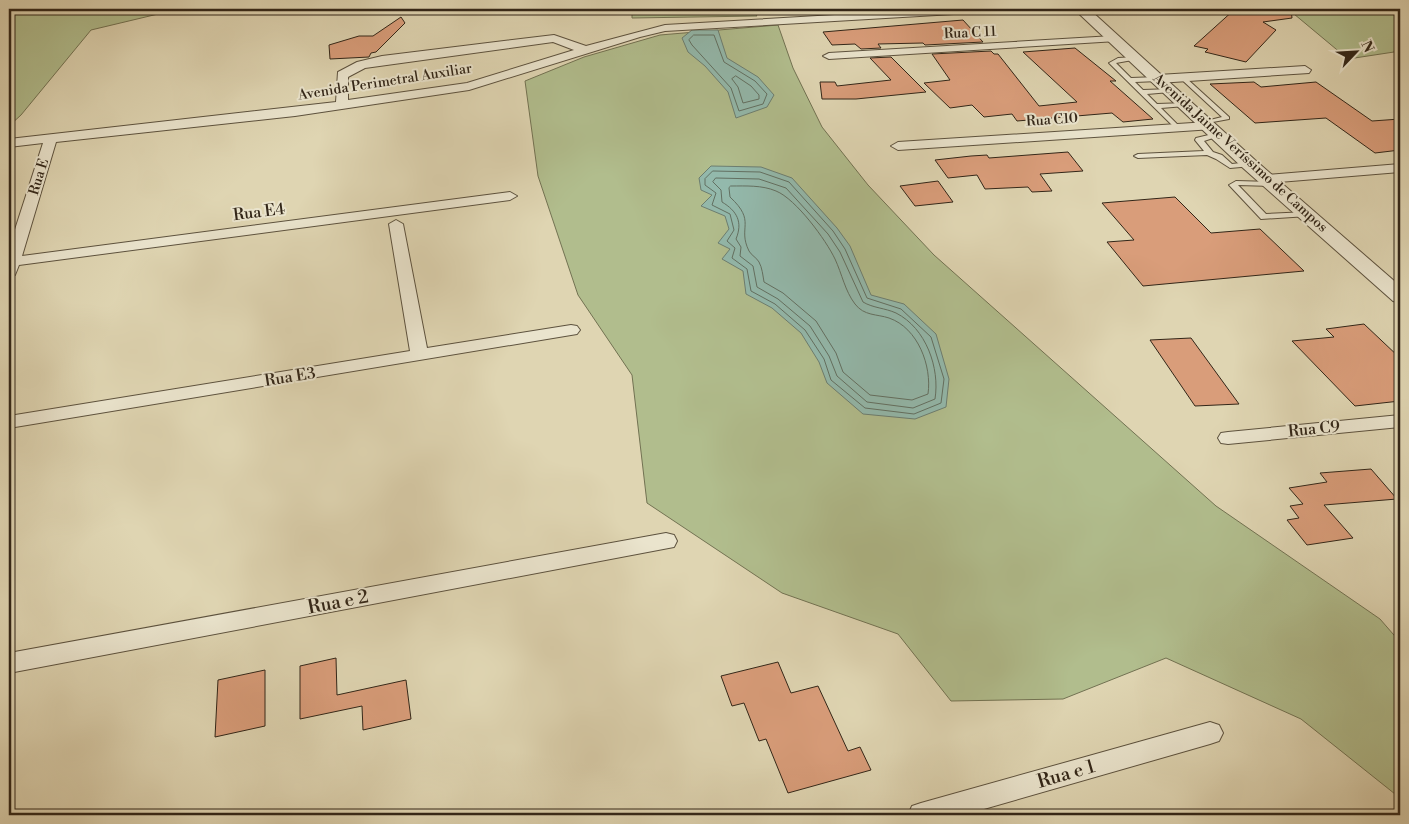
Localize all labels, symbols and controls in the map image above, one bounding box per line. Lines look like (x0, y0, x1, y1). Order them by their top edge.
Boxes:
street label: Rua C 11 (943, 23, 997, 43)
north arrow (1332, 28, 1382, 78)
text: N (1356, 38, 1377, 56)
street label: Avenida Perimetral Auxiliar (296, 59, 473, 105)
street label: Avenida Jaime Veríssimo de Campos (1148, 69, 1331, 236)
street label: Rua C10 (1025, 109, 1079, 131)
street label: Rua E (25, 157, 53, 197)
street label: Rua E4 (232, 199, 287, 225)
street label: Rua E3 (263, 363, 317, 391)
street label: Rua C9 (1287, 416, 1341, 442)
street label: Rua e 2 (305, 584, 371, 620)
street label: Rua e 1 (1034, 754, 1098, 794)

